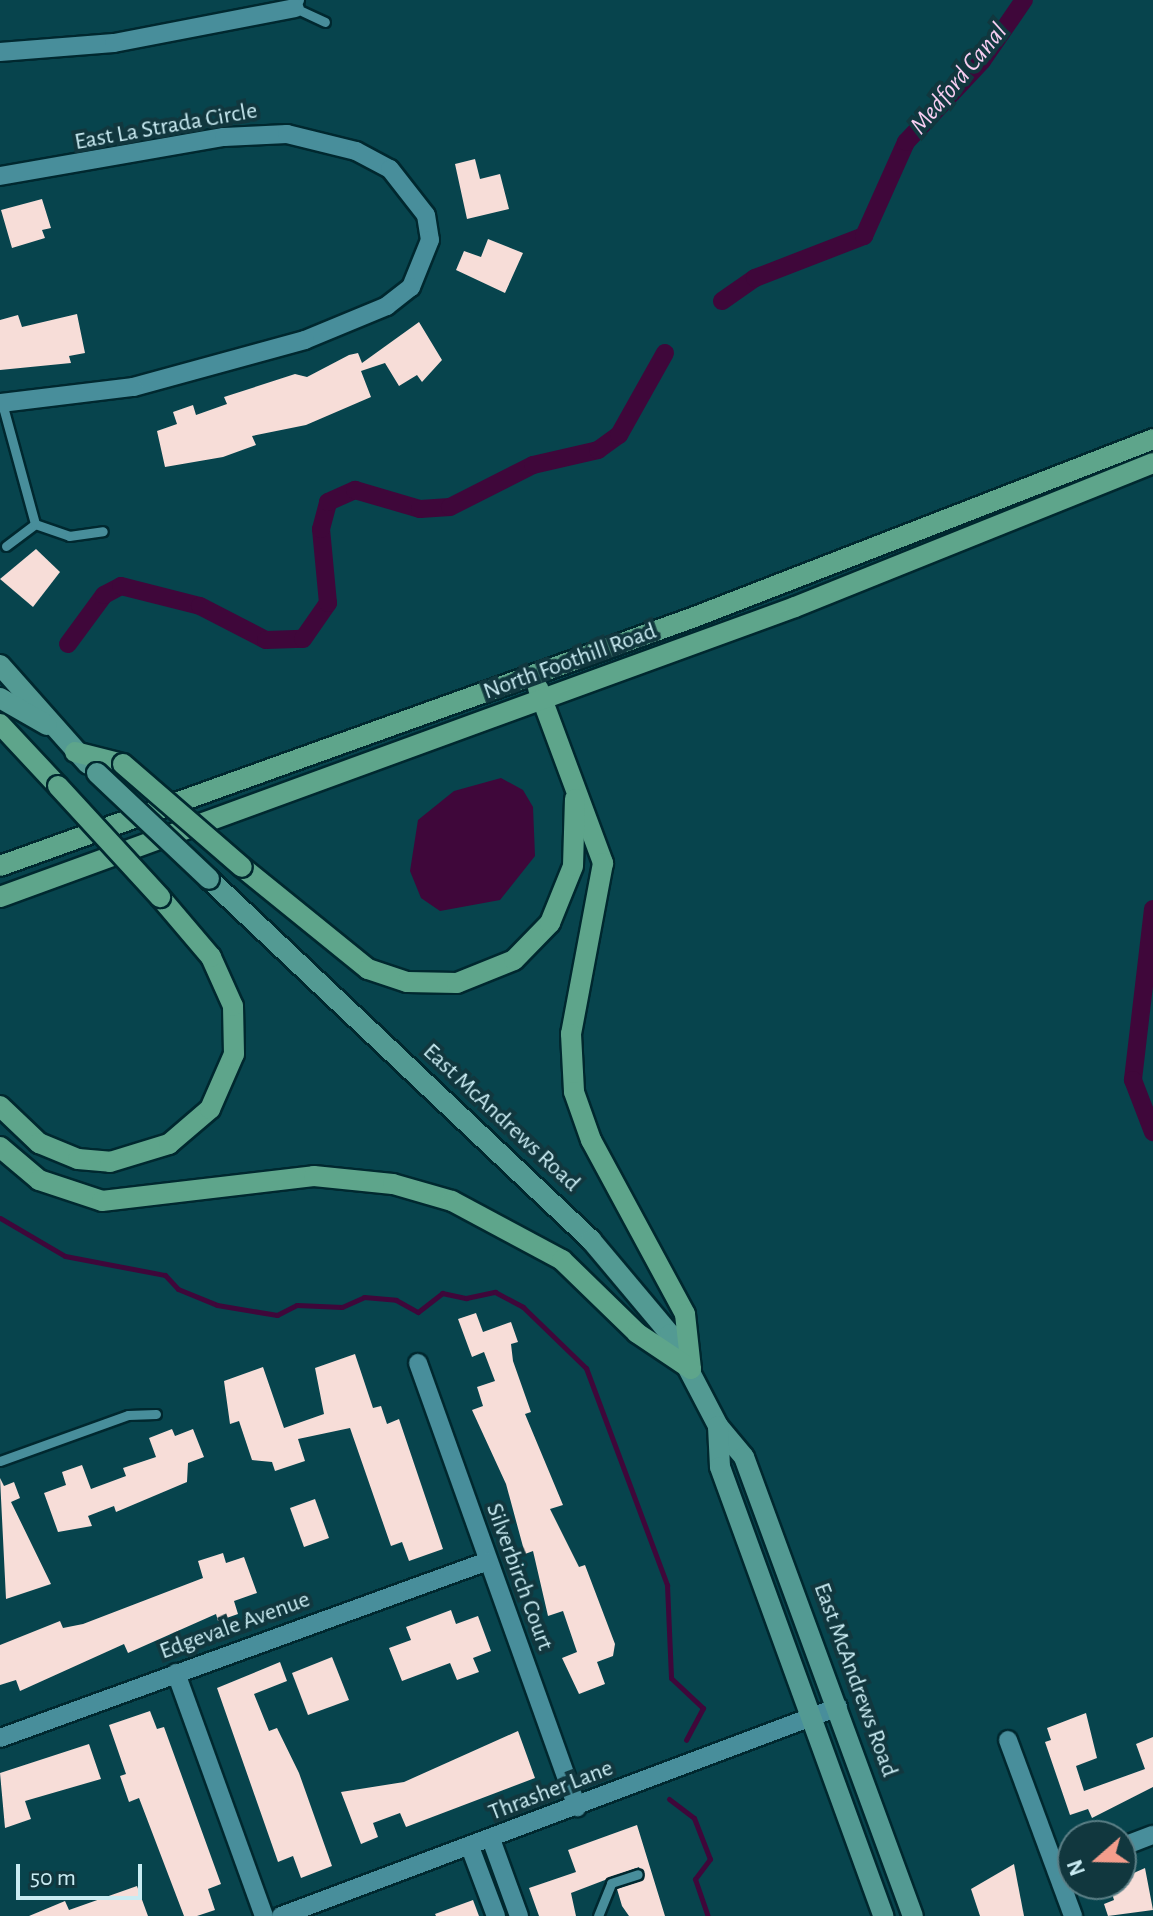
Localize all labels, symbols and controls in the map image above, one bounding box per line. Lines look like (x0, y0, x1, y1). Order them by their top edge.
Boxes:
water label: Medford Canal (904, 17, 1014, 141)
street label: East La Strada Circle (72, 97, 260, 157)
street label: North Foothill Road (480, 617, 660, 707)
street label: East McAndrews Road (416, 1038, 586, 1198)
street label: Silverbirch Court (479, 1500, 559, 1654)
street label: East McAndrews Road (807, 1579, 903, 1781)
street label: Edgevale Avenue (156, 1585, 314, 1667)
street label: Thrasher Lane (485, 1754, 617, 1828)
north arrow (1057, 1820, 1137, 1900)
scale bar (20, 1848, 146, 1898)
text: N (1063, 1857, 1089, 1878)
text: 50 m (30, 1866, 76, 1890)

